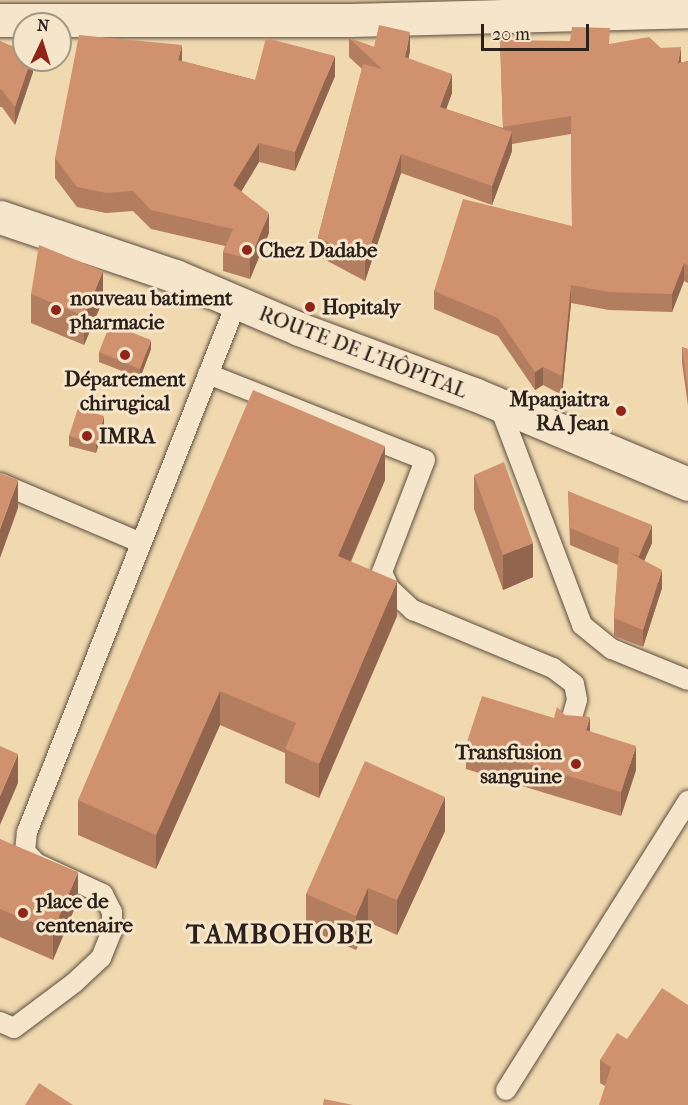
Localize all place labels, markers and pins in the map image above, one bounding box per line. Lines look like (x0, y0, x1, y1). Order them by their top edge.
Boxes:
place label: Chez Dadabe (259, 237, 377, 263)
marker: Chez Dadabe (240, 243, 254, 257)
place label: nouveau batiment pharmacie (70, 285, 232, 335)
place label: Hopitaly (322, 294, 400, 320)
marker: Hopitaly (303, 300, 317, 314)
marker: nouveau batiment pharmacie (47, 301, 65, 319)
marker: Département chirugical (116, 346, 134, 364)
place label: Département chirugical (64, 366, 186, 416)
place label: Mpanjaitra RA Jean (509, 386, 609, 436)
marker: Mpanjaitra RA Jean (614, 404, 628, 418)
place label: IMRA (99, 423, 155, 449)
marker: IMRA (80, 429, 94, 443)
place label: Transfusion sanguine (455, 739, 562, 789)
marker: Transfusion sanguine (567, 755, 585, 773)
place label: place de centenaire (36, 888, 133, 938)
marker: place de centenaire (14, 904, 32, 922)

